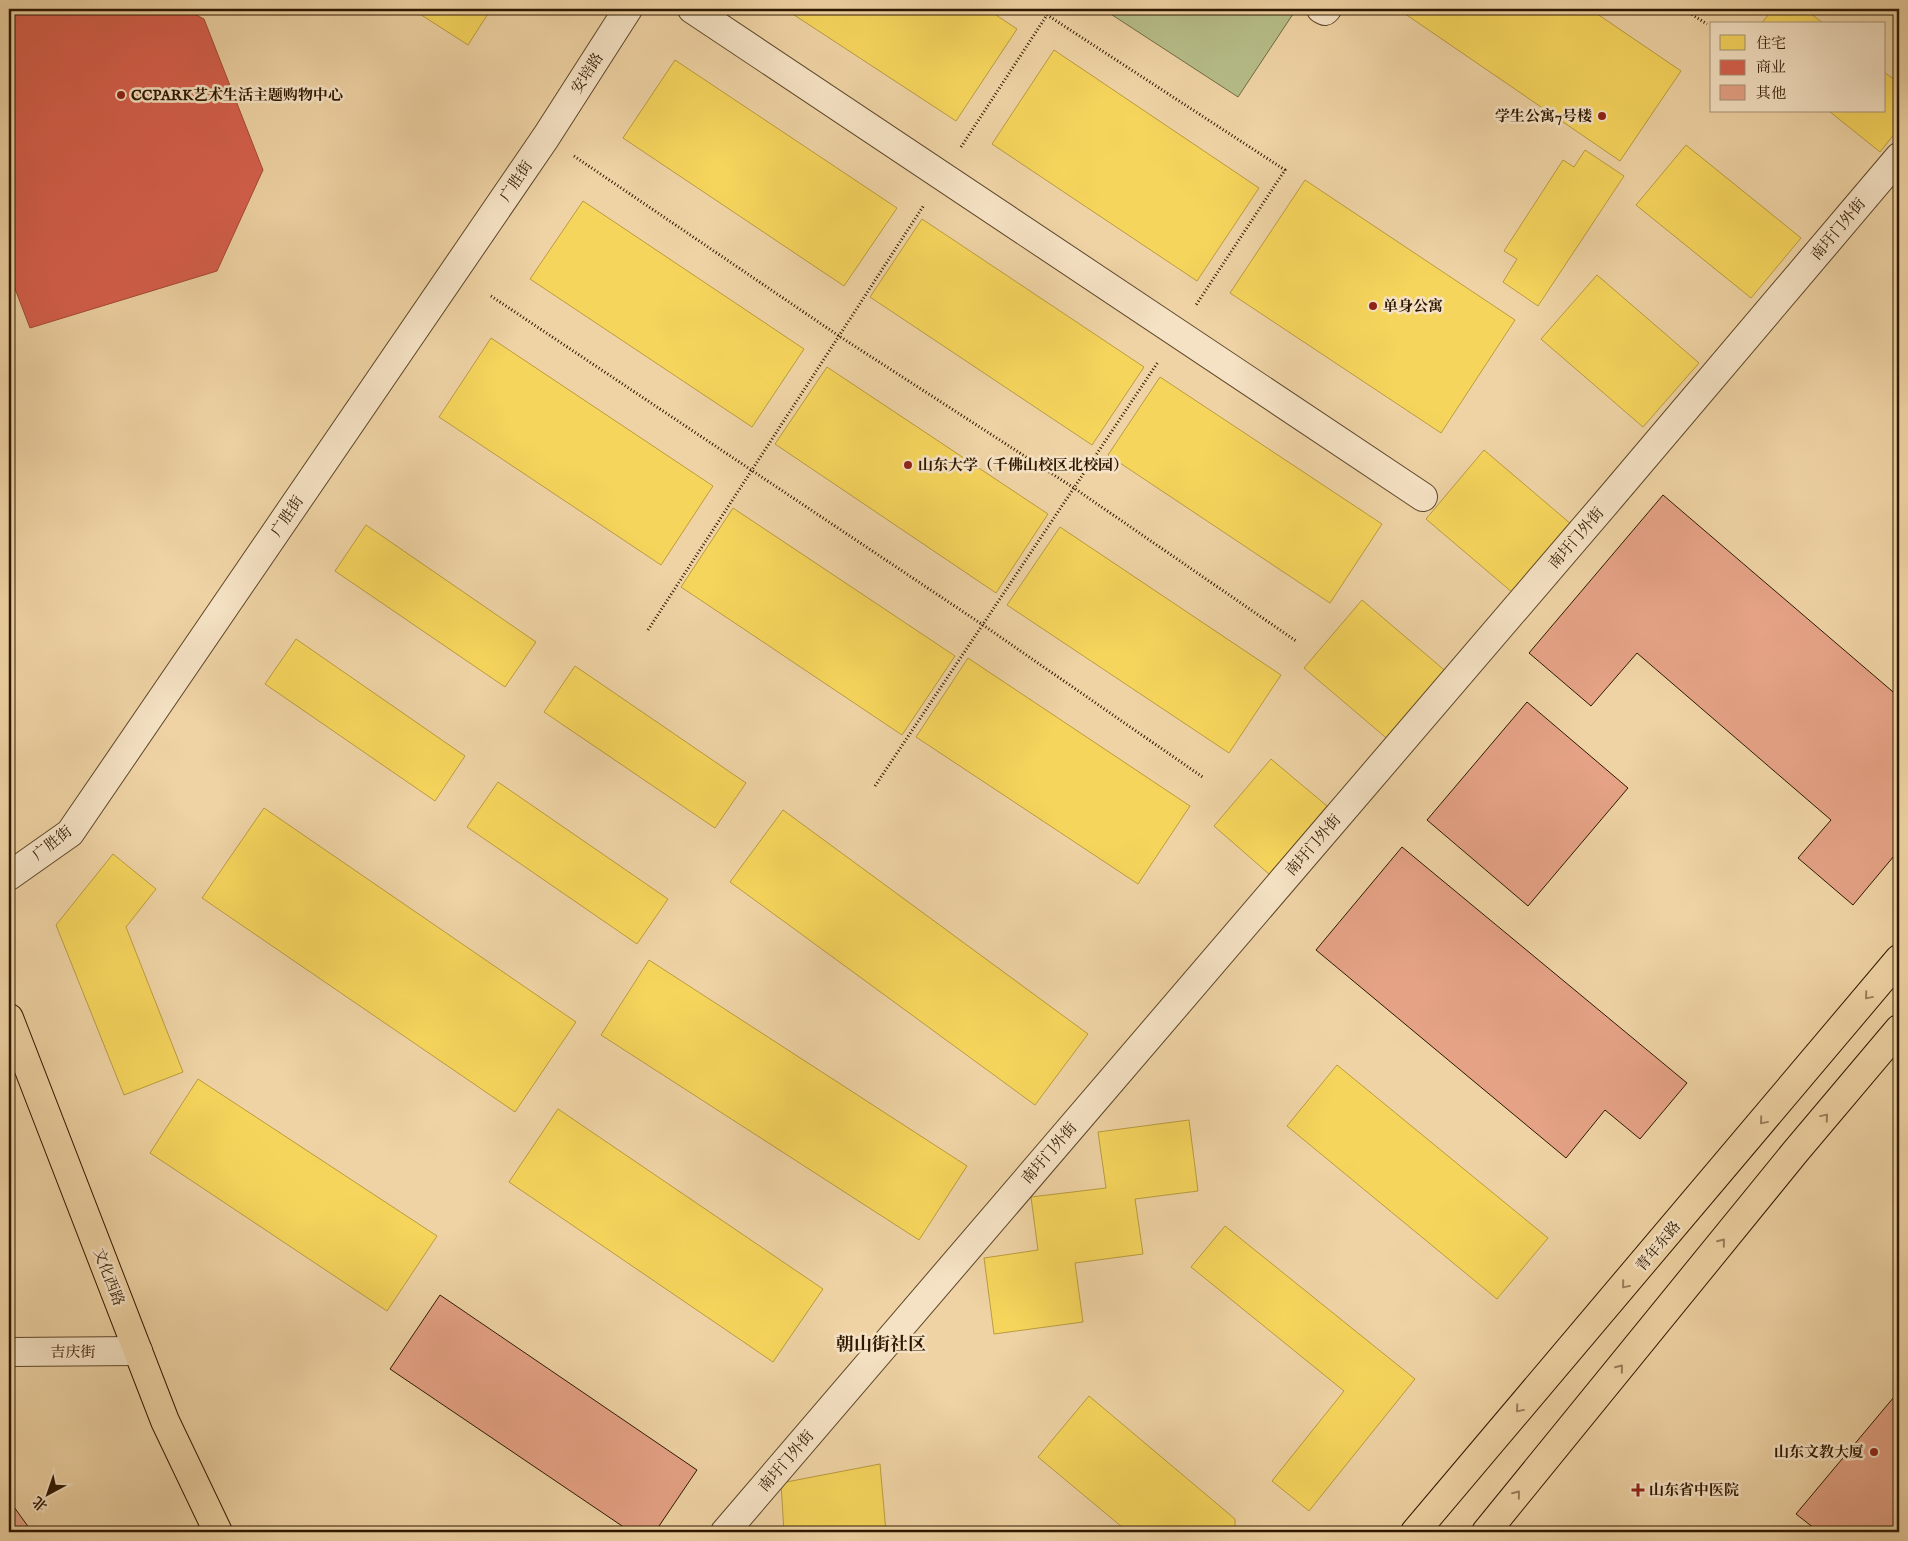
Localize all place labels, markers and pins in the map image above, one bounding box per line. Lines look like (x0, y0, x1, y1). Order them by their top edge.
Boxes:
place label: CCPARK艺术生活主题购物中心 (131, 86, 343, 105)
marker: CCPARK艺术生活主题购物中心 (115, 89, 127, 101)
place label: 学生公寓7号楼 (1495, 107, 1592, 126)
marker: 学生公寓7号楼 (1596, 110, 1608, 122)
place label: 单身公寓 (1383, 297, 1443, 316)
marker: 单身公寓 (1367, 300, 1379, 312)
place label: 山东大学（千佛山校区北校园） (918, 456, 1128, 475)
marker: 山东大学（千佛山校区北校园） (902, 459, 914, 471)
place label: 山东文教大厦 (1774, 1443, 1864, 1462)
marker: 山东文教大厦 (1868, 1446, 1880, 1458)
place label: 山东省中医院 (1649, 1481, 1739, 1500)
marker: 山东省中医院 (1631, 1483, 1645, 1497)

